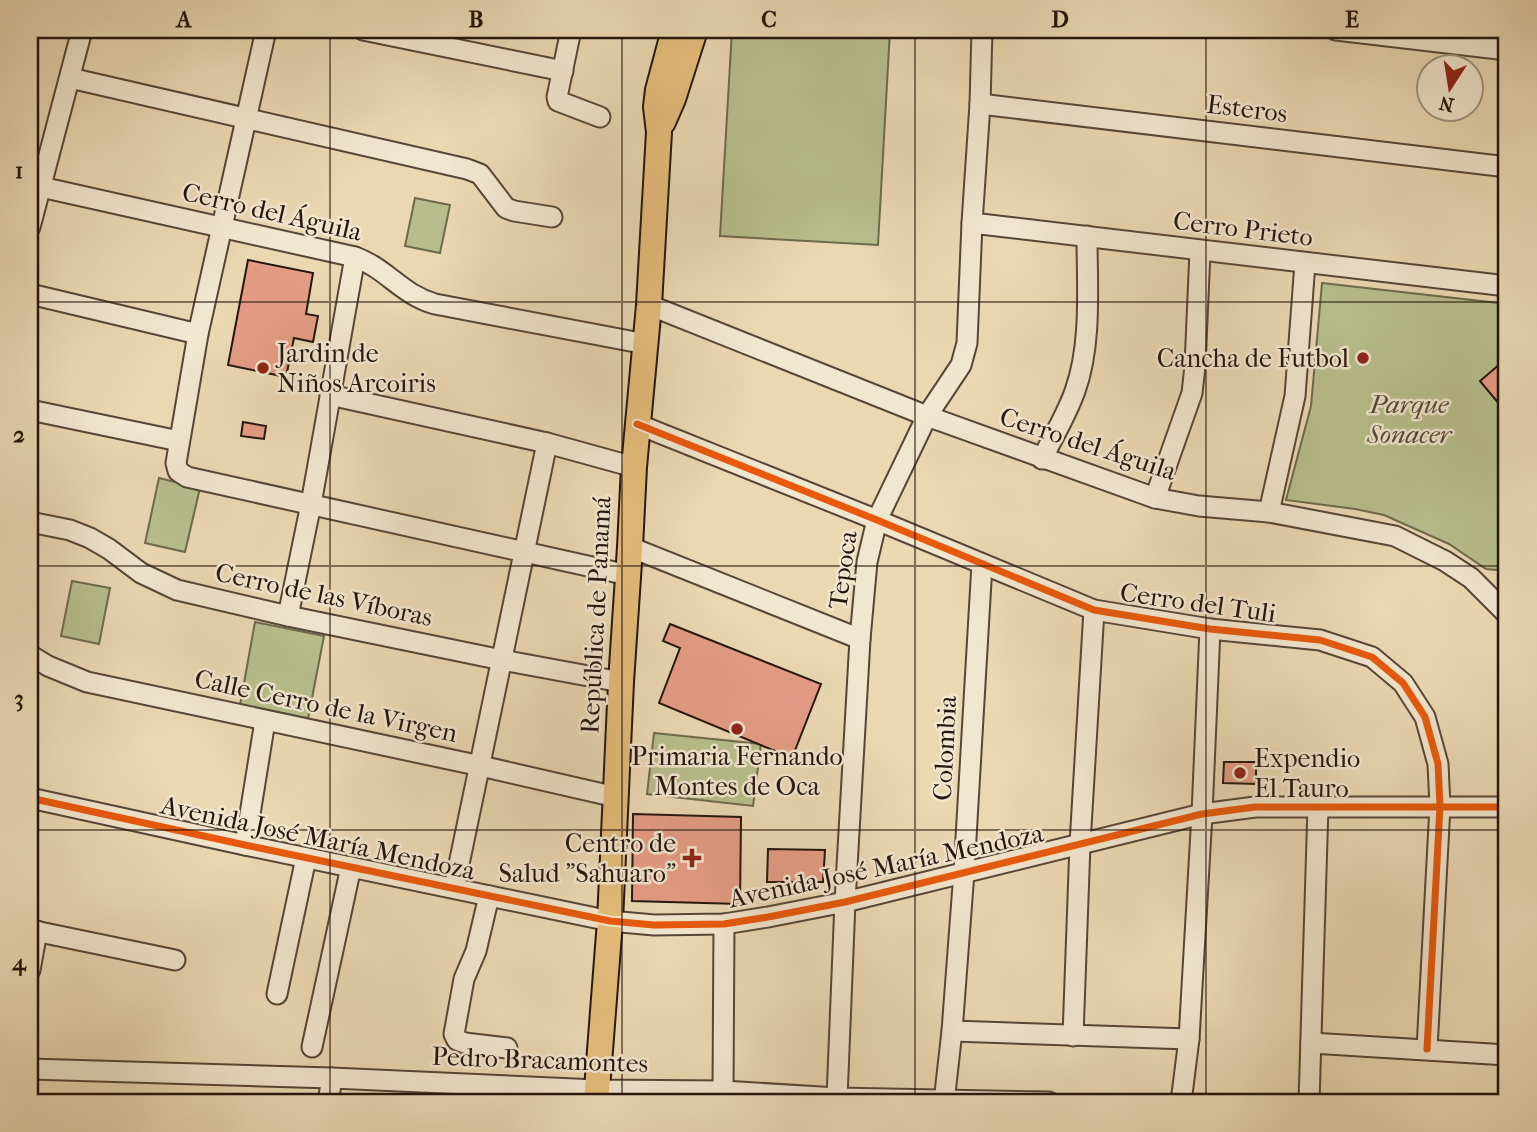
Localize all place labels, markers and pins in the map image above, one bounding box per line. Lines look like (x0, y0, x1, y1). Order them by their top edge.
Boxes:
place label: Jardin de Niños Arcoiris (275, 338, 436, 399)
place label: Cancha de Futbol (1157, 343, 1349, 374)
marker: Cancha de Futbol (1355, 350, 1371, 366)
marker: Jardin de Niños Arcoiris (255, 360, 271, 376)
marker: Primaria Fernando Montes de Oca (729, 721, 745, 737)
place label: Primaria Fernando Montes de Oca (631, 741, 843, 802)
place label: Expendio El Tauro (1254, 743, 1360, 804)
marker: Expendio El Tauro (1232, 765, 1248, 781)
place label: Centro de Salud "Sahuaro" (498, 828, 676, 889)
marker: Centro de Salud "Sahuaro" (682, 848, 702, 868)

